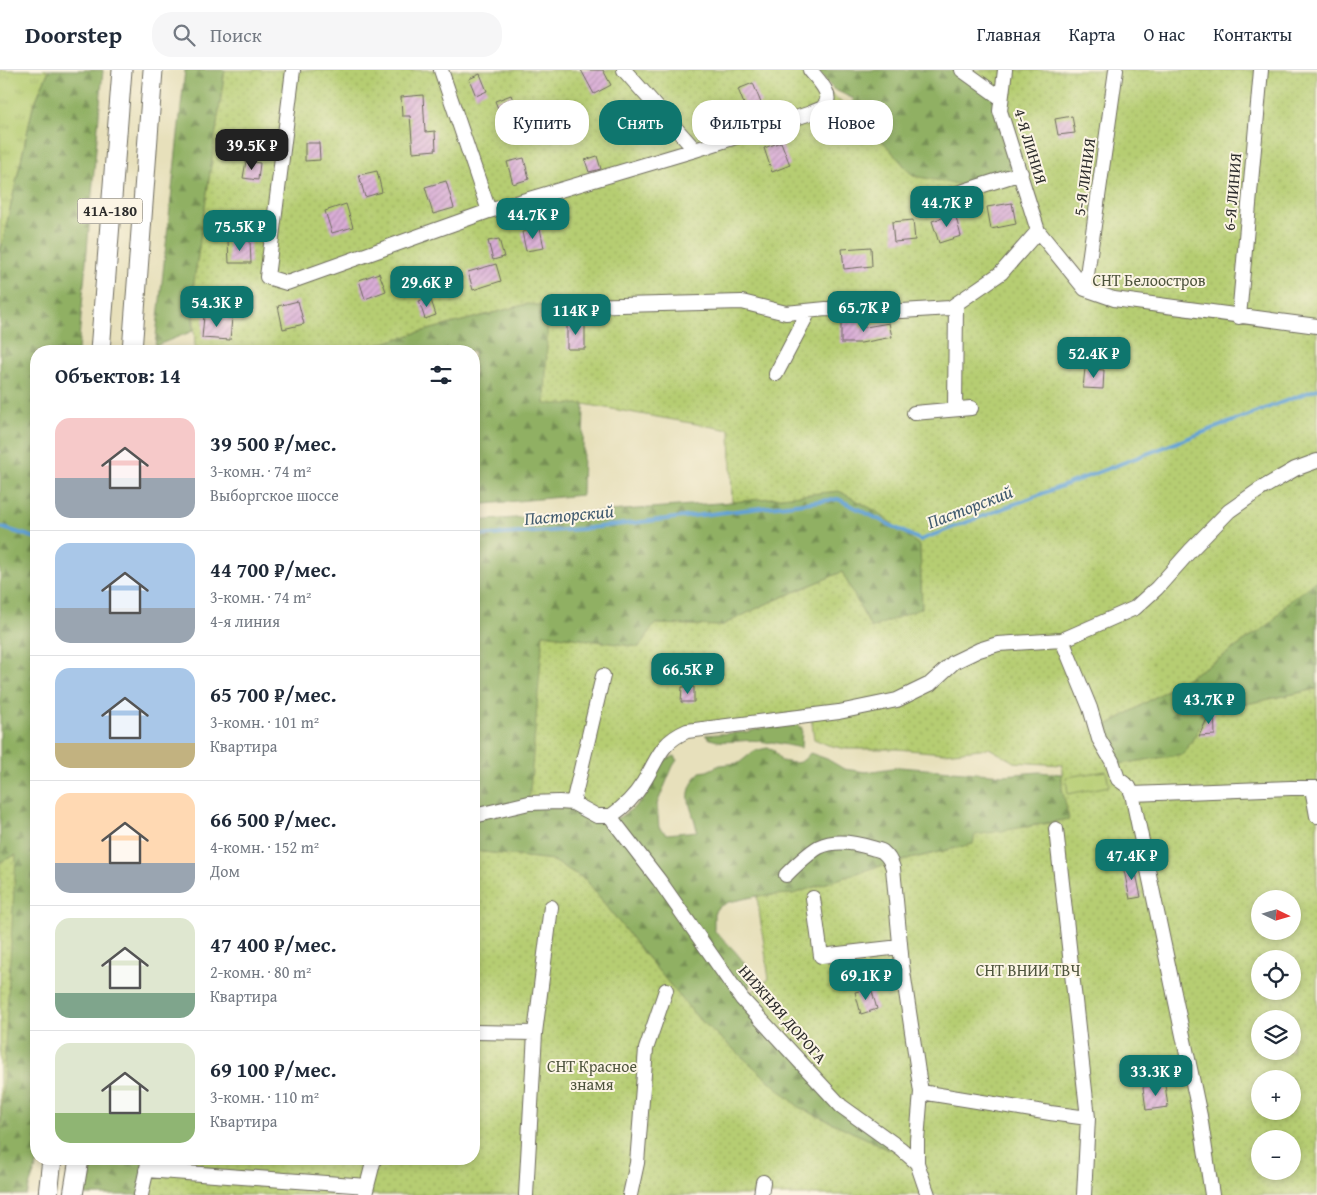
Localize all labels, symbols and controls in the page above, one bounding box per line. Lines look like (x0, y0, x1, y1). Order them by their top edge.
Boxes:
search box (152, 12, 502, 57)
text: Doorstep (25, 17, 122, 52)
icon: search (170, 21, 198, 49)
text: Поиск (210, 21, 262, 49)
text: Главная (977, 21, 1041, 48)
text: Карта (1069, 21, 1115, 48)
text: О нас (1143, 21, 1185, 48)
text: Контакты (1213, 21, 1292, 48)
chip: Купить (495, 100, 589, 145)
chip: Снять (599, 100, 682, 145)
chip: Фильтры (692, 100, 800, 145)
chip: Новое (810, 100, 893, 145)
street label: 4-Я ЛИНИЯ (1008, 105, 1054, 187)
pin: 39.5K ₽ (206, 128, 298, 171)
text: 39.5K ₽ (226, 133, 278, 157)
street label: 5-Я ЛИНИЯ (1067, 136, 1101, 217)
street label: 6-Я ЛИНИЯ (1217, 152, 1247, 232)
pin: 44.7K ₽ (901, 186, 993, 228)
text: 44.7K ₽ (921, 190, 973, 214)
road number: 41А-180 (78, 198, 142, 224)
pin: 44.7K ₽ (487, 198, 579, 240)
text: 44.7K ₽ (507, 202, 559, 226)
pin: 75.5K ₽ (194, 210, 286, 252)
text: 75.5K ₽ (214, 214, 266, 238)
pin: 29.6K ₽ (381, 266, 473, 308)
park label: СНТ Белоостров (1093, 268, 1206, 292)
text: 29.6K ₽ (401, 270, 453, 294)
pin: 54.3K ₽ (171, 286, 263, 328)
text: 54.3K ₽ (191, 290, 243, 314)
pin: 65.7K ₽ (818, 290, 910, 333)
pin: 114K ₽ (535, 294, 617, 336)
text: 65.7K ₽ (838, 295, 890, 319)
text: 114K ₽ (553, 298, 599, 322)
pin: 52.4K ₽ (1048, 336, 1140, 379)
text: 52.4K ₽ (1068, 341, 1120, 365)
text: Объектов: 14 (55, 360, 181, 391)
icon: filters (427, 361, 455, 389)
text: 39 500 ₽/мес. (210, 428, 336, 459)
icon: home (95, 438, 155, 498)
text: 3-комн. · 74 m² (210, 459, 311, 483)
water label: Пасторский (923, 478, 1017, 535)
text: Выборгское шоссе (210, 483, 339, 507)
water label: Пасторский (523, 497, 615, 532)
text: 44 700 ₽/мес. (210, 554, 336, 585)
icon: home (95, 563, 155, 623)
text: 3-комн. · 74 m² (210, 585, 311, 609)
text: 4-я линия (210, 609, 280, 633)
pin: 66.5K ₽ (642, 652, 734, 695)
text: 66.5K ₽ (662, 657, 714, 681)
text: 65 700 ₽/мес. (210, 679, 336, 710)
pin: 43.7K ₽ (1163, 682, 1255, 725)
text: 43.7K ₽ (1183, 687, 1235, 711)
icon: home (95, 688, 155, 748)
text: 3-комн. · 101 m² (210, 710, 319, 734)
text: Квартира (210, 734, 277, 758)
text: 66 500 ₽/мес. (210, 804, 336, 835)
icon: home (95, 813, 155, 873)
text: 4-комн. · 152 m² (210, 835, 319, 859)
pin: 47.4K ₽ (1086, 838, 1178, 881)
text: 47.4K ₽ (1106, 843, 1158, 867)
text: Дом (210, 859, 240, 883)
north arrow (1251, 890, 1301, 940)
map controls (1251, 890, 1301, 1180)
text: 47 400 ₽/мес. (210, 929, 336, 960)
icon: home (95, 938, 155, 998)
button: locate (1251, 950, 1301, 1000)
pin: 69.1K ₽ (820, 958, 912, 1001)
park label: СНТ ВНИИ ТВЧ (976, 958, 1080, 982)
street label: НИЖНЯЯ ДОРОГА (733, 959, 833, 1069)
text: 2-комн. · 80 m² (210, 960, 311, 984)
text: 69.1K ₽ (840, 963, 892, 987)
text: Квартира (210, 984, 277, 1008)
button: layers (1251, 1010, 1301, 1060)
text: 69 100 ₽/мес. (210, 1054, 336, 1085)
park label: СНТ Красное знамя (547, 1054, 637, 1096)
pin: 33.3K ₽ (1110, 1054, 1202, 1097)
text: 33.3K ₽ (1130, 1059, 1182, 1083)
icon: home (95, 1063, 155, 1123)
button: + (1251, 1070, 1301, 1120)
text: 3-комн. · 110 m² (210, 1085, 319, 1109)
text: Квартира (210, 1109, 277, 1133)
button: − (1251, 1130, 1301, 1180)

